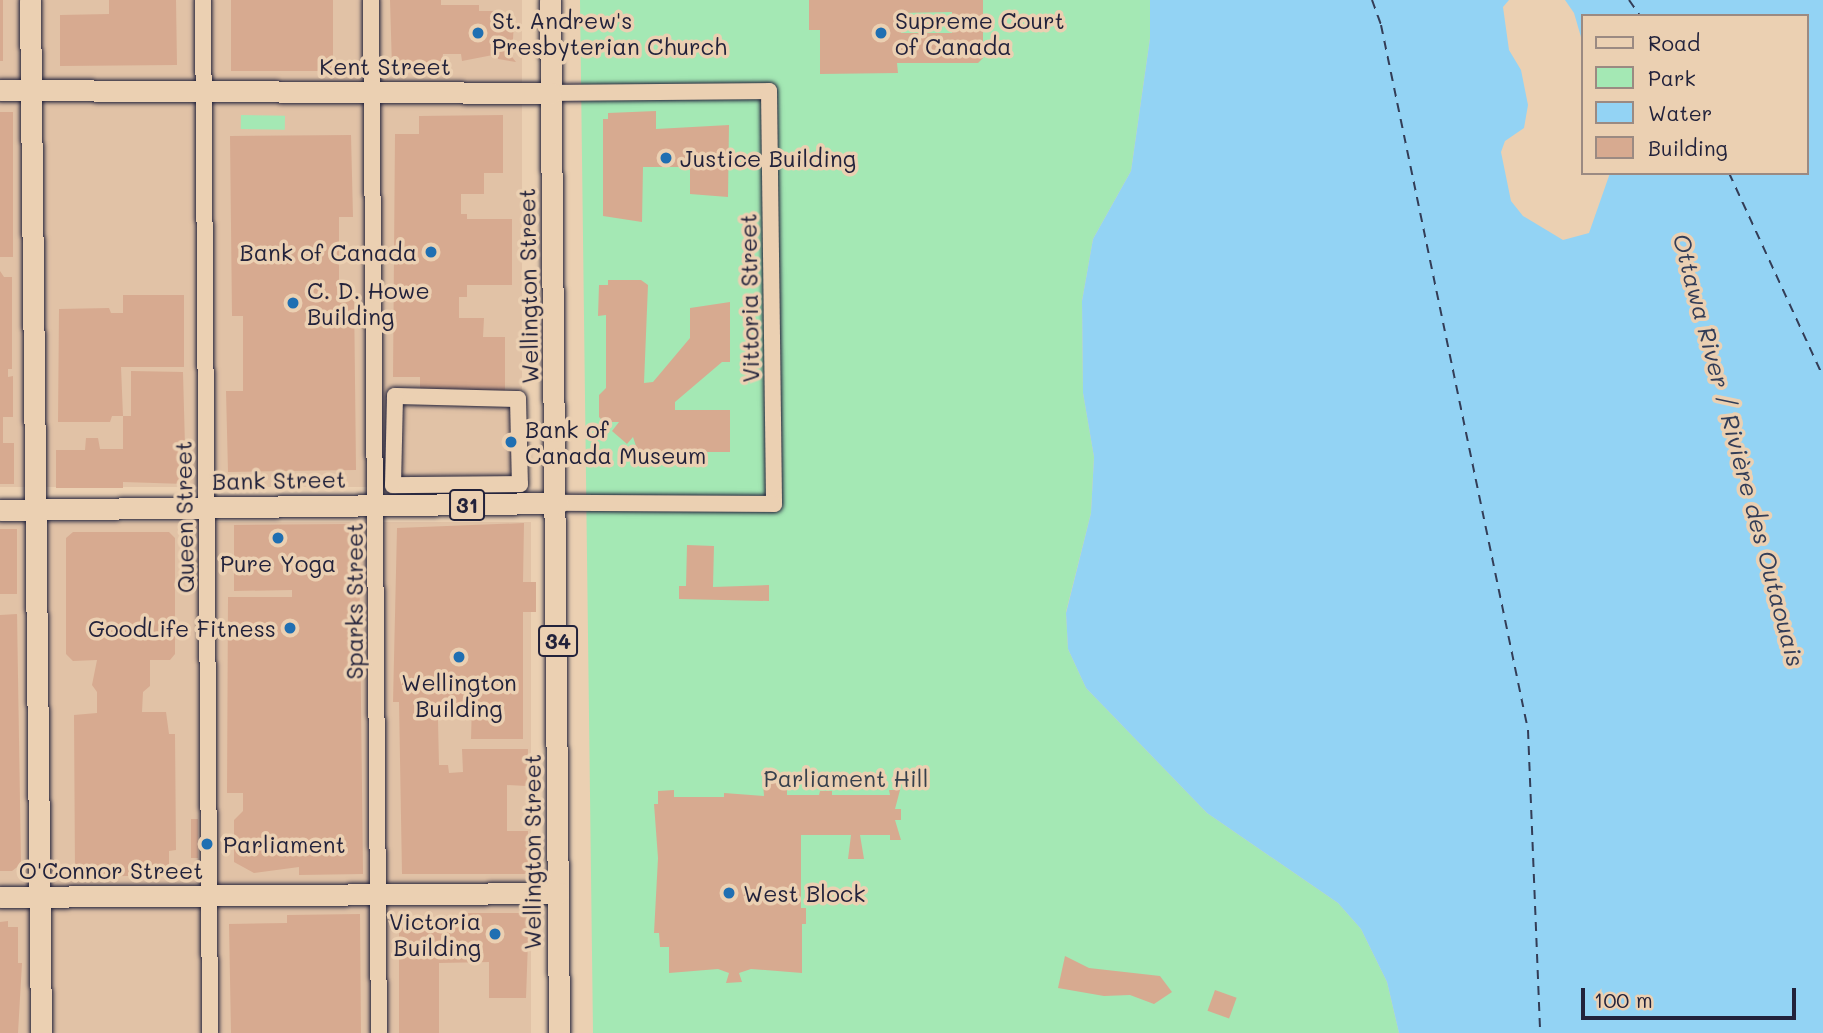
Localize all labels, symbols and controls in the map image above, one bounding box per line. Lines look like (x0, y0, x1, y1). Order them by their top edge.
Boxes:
place label: St. Andrew's Presbyterian Church (492, 6, 727, 60)
place label: Supreme Court of Canada (895, 6, 1065, 60)
legend (1582, 14, 1809, 175)
marker: St. Andrew's Presbyterian Church (470, 25, 486, 41)
marker: Supreme Court of Canada (873, 25, 889, 41)
text: Road (1648, 29, 1700, 56)
street label: Kent Street (319, 52, 451, 80)
text: Park (1648, 64, 1696, 91)
text: Water (1648, 99, 1712, 126)
text: Building (1648, 134, 1728, 161)
place label: Justice Building (680, 144, 856, 172)
marker: Justice Building (658, 150, 674, 166)
street label: Wellington Street (512, 188, 544, 384)
street label: Vittoria Street (734, 213, 764, 383)
water label: Ottawa River / Rivière des Outaouais (1667, 230, 1811, 670)
place label: Bank of Canada (239, 238, 417, 266)
marker: Bank of Canada (423, 244, 439, 260)
place label: C. D. Howe Building (307, 276, 430, 330)
marker: C. D. Howe Building (285, 295, 301, 311)
place label: Bank of Canada Museum (525, 415, 706, 469)
marker: Bank of Canada Museum (503, 434, 519, 450)
street label: Queen Street (169, 441, 199, 593)
street label: Bank Street (212, 465, 346, 495)
road number: 31 (448, 488, 486, 522)
street label: Sparks Street (340, 523, 368, 679)
marker: Pure Yoga (270, 530, 286, 546)
place label: Pure Yoga (220, 549, 336, 577)
place label: GoodLife Fitness (88, 614, 276, 642)
marker: GoodLife Fitness (282, 620, 298, 636)
road number: 34 (537, 624, 579, 658)
marker: Wellington Building (451, 649, 467, 665)
place label: Wellington Building (401, 668, 517, 722)
street label: Wellington Street (518, 754, 546, 950)
park label: Parliament Hill (764, 764, 928, 792)
place label: Parliament (223, 830, 345, 858)
marker: Parliament (197, 834, 217, 854)
street label: O'Connor Street (19, 856, 203, 884)
place label: West Block (743, 879, 866, 907)
marker: West Block (721, 885, 737, 901)
place label: Victoria Building (389, 907, 481, 961)
marker: Victoria Building (487, 926, 503, 942)
scale bar (1585, 974, 1800, 1018)
text: 100 m (1594, 986, 1653, 1013)

